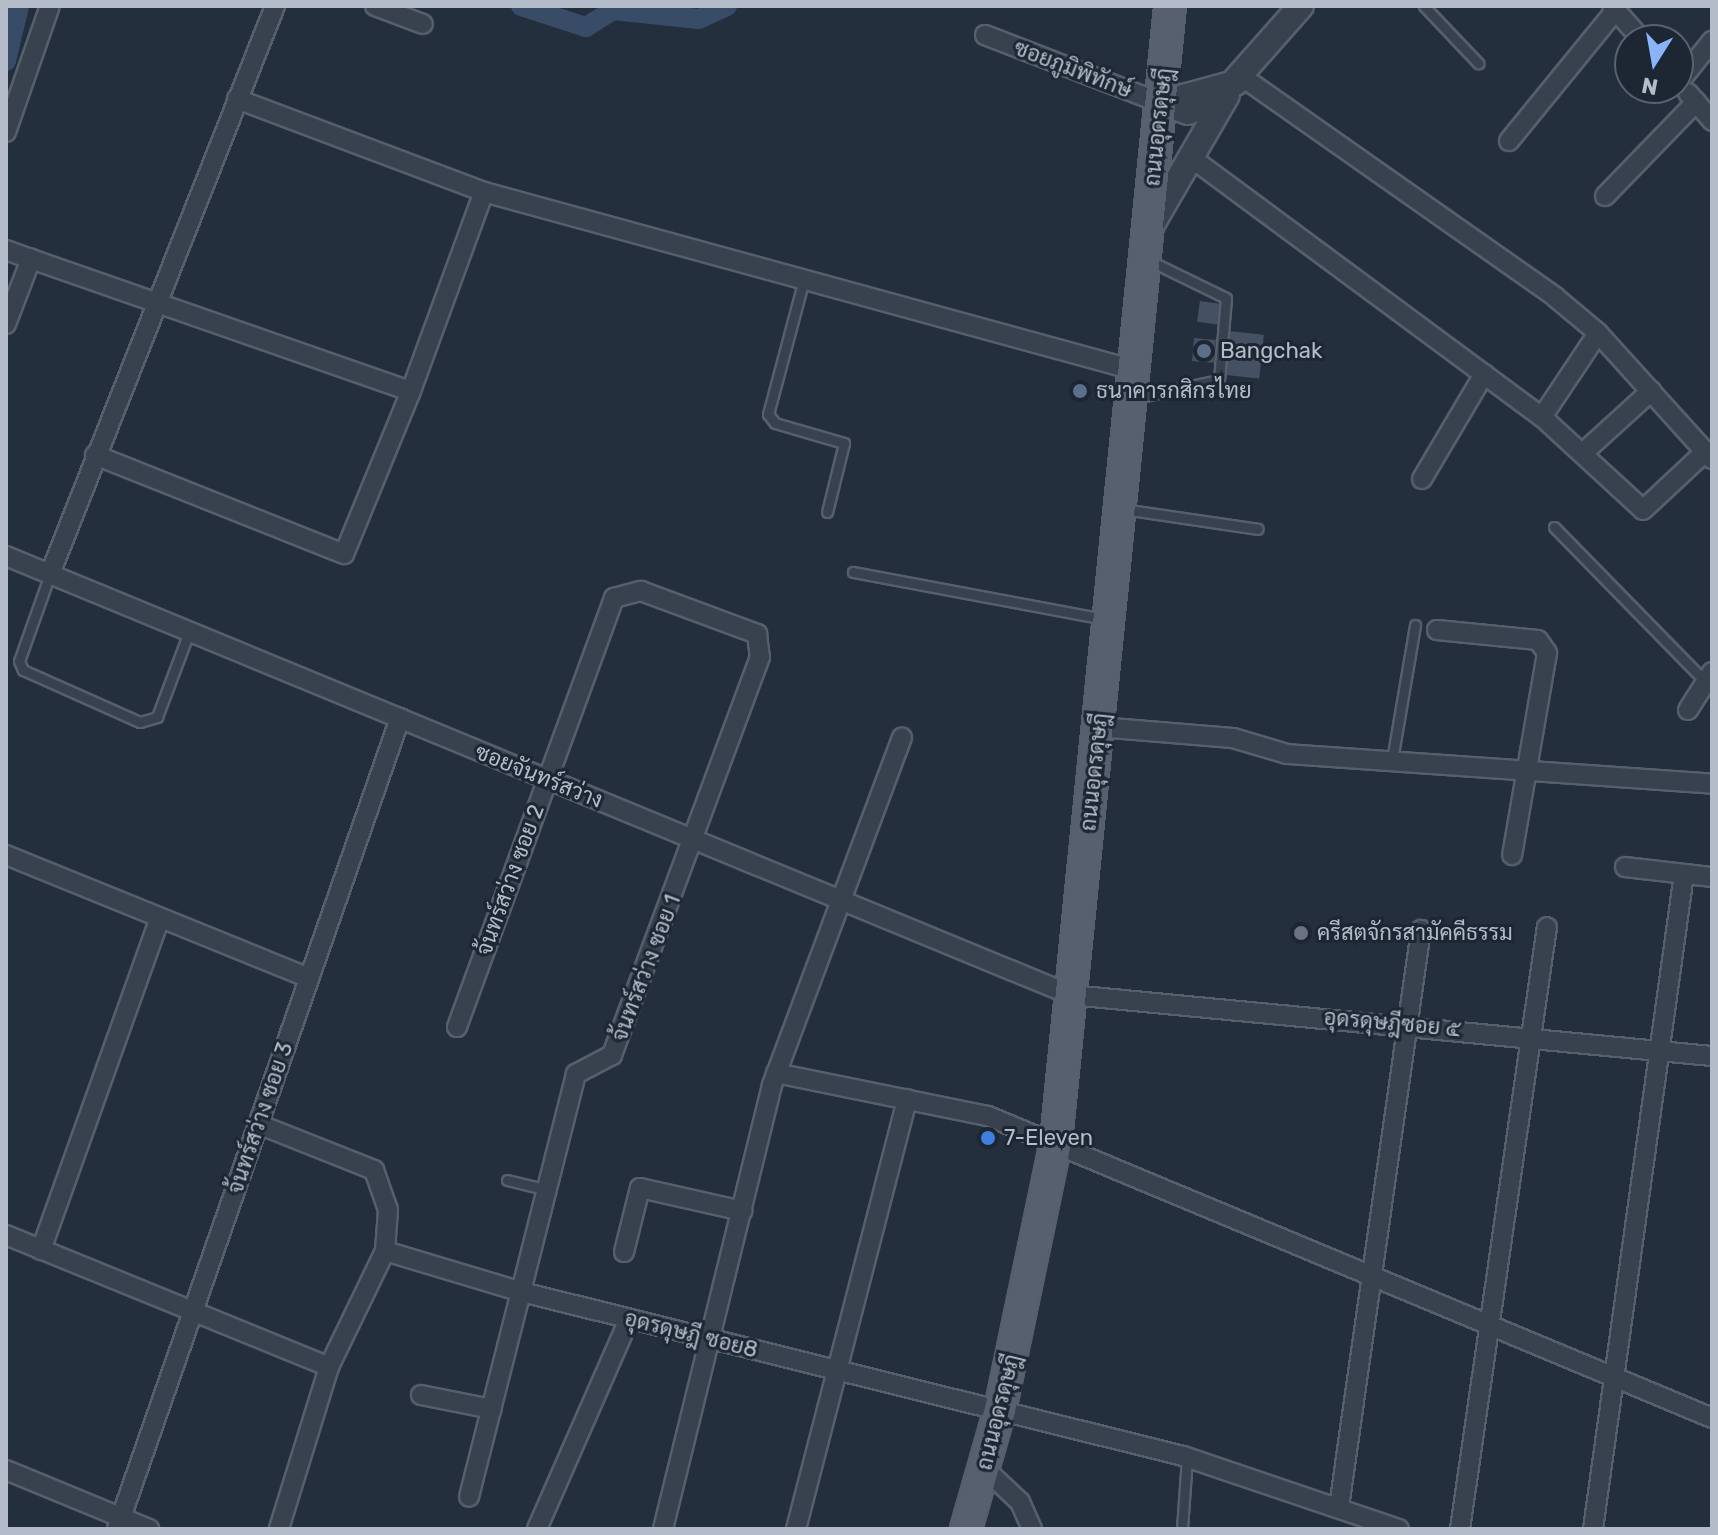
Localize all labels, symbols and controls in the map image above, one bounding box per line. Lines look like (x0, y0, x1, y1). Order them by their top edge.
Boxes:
north arrow (1614, 24, 1694, 104)
street label: ซอยภูมิพิทักษ์ (1010, 34, 1136, 104)
street label: ถนนอุดรดุษฎี (1139, 67, 1177, 187)
text: N (1639, 71, 1660, 101)
place label: Bangchak (1220, 338, 1322, 364)
marker: Bangchak (1195, 342, 1213, 360)
place label: ธนาคารกสิกรไทย (1096, 378, 1252, 404)
marker: ธนาคารกสิกรไทย (1071, 382, 1089, 400)
street label: ถนนอุดรดุษฎี (1075, 712, 1113, 832)
street label: ซอยจันทร์สว่าง (471, 738, 607, 814)
street label: จ้นทร์สว่าง ซอย 2 (470, 801, 550, 959)
street label: จ้นทร์สว่าง ซอย 1 (606, 891, 686, 1045)
place label: ครีสตจักรสามัคคีธรรม (1317, 920, 1513, 946)
marker: ครีสตจักรสามัคคีธรรม (1292, 924, 1310, 942)
street label: อุดรดุษฎีซอย ๕ (1322, 1004, 1462, 1042)
street label: จ้นทร์สว่าง ซอย 3 (222, 1038, 298, 1198)
place label: 7-Eleven (1004, 1125, 1093, 1151)
marker: 7-Eleven (979, 1129, 997, 1147)
street label: อุดรดุษฎี ซอย8 (622, 1305, 760, 1363)
street label: ถนนอุดรดุษฎี (971, 1351, 1025, 1473)

